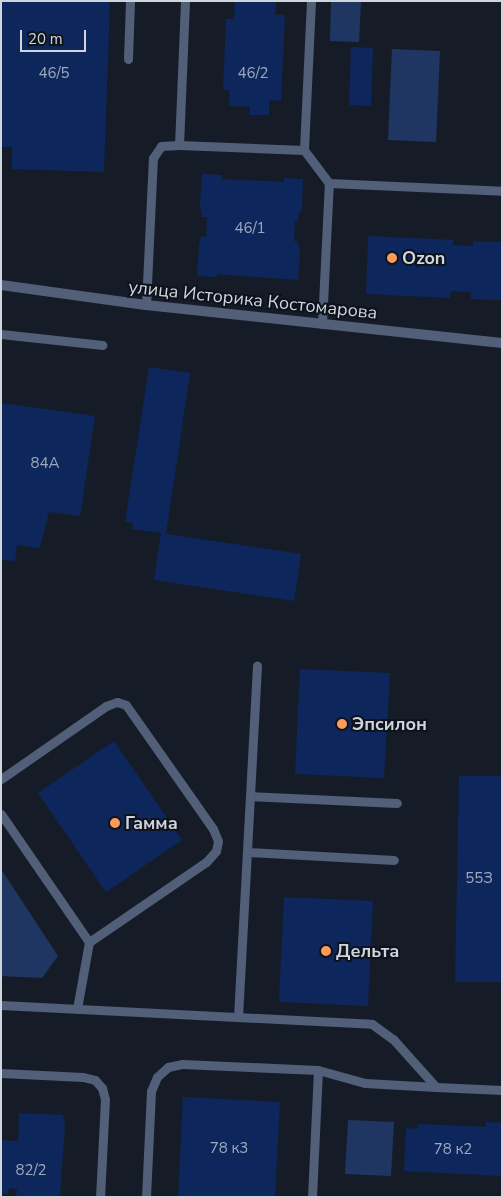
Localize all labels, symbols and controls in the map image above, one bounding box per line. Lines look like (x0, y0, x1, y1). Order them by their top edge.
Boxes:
scale bar (22, 20, 89, 52)
text: 20 m (28, 29, 63, 49)
house number: 46/5 (38, 65, 70, 83)
house number: 46/2 (237, 65, 269, 83)
house number: 46/1 (234, 220, 266, 238)
place label: Ozon (402, 247, 445, 269)
marker: Ozon (386, 252, 398, 264)
street label: улица Историка Костомарова (128, 276, 378, 324)
house number: 84А (31, 455, 59, 473)
place label: Эпсилон (352, 713, 427, 735)
marker: Эпсилон (336, 718, 348, 730)
place label: Гамма (125, 812, 178, 834)
marker: Гамма (109, 817, 121, 829)
house number: 55З (465, 870, 493, 888)
place label: Дельта (336, 940, 399, 962)
marker: Дельта (320, 945, 332, 957)
house number: 78 к3 (210, 1140, 248, 1158)
house number: 78 к2 (434, 1141, 472, 1159)
house number: 82/2 (15, 1162, 47, 1180)

